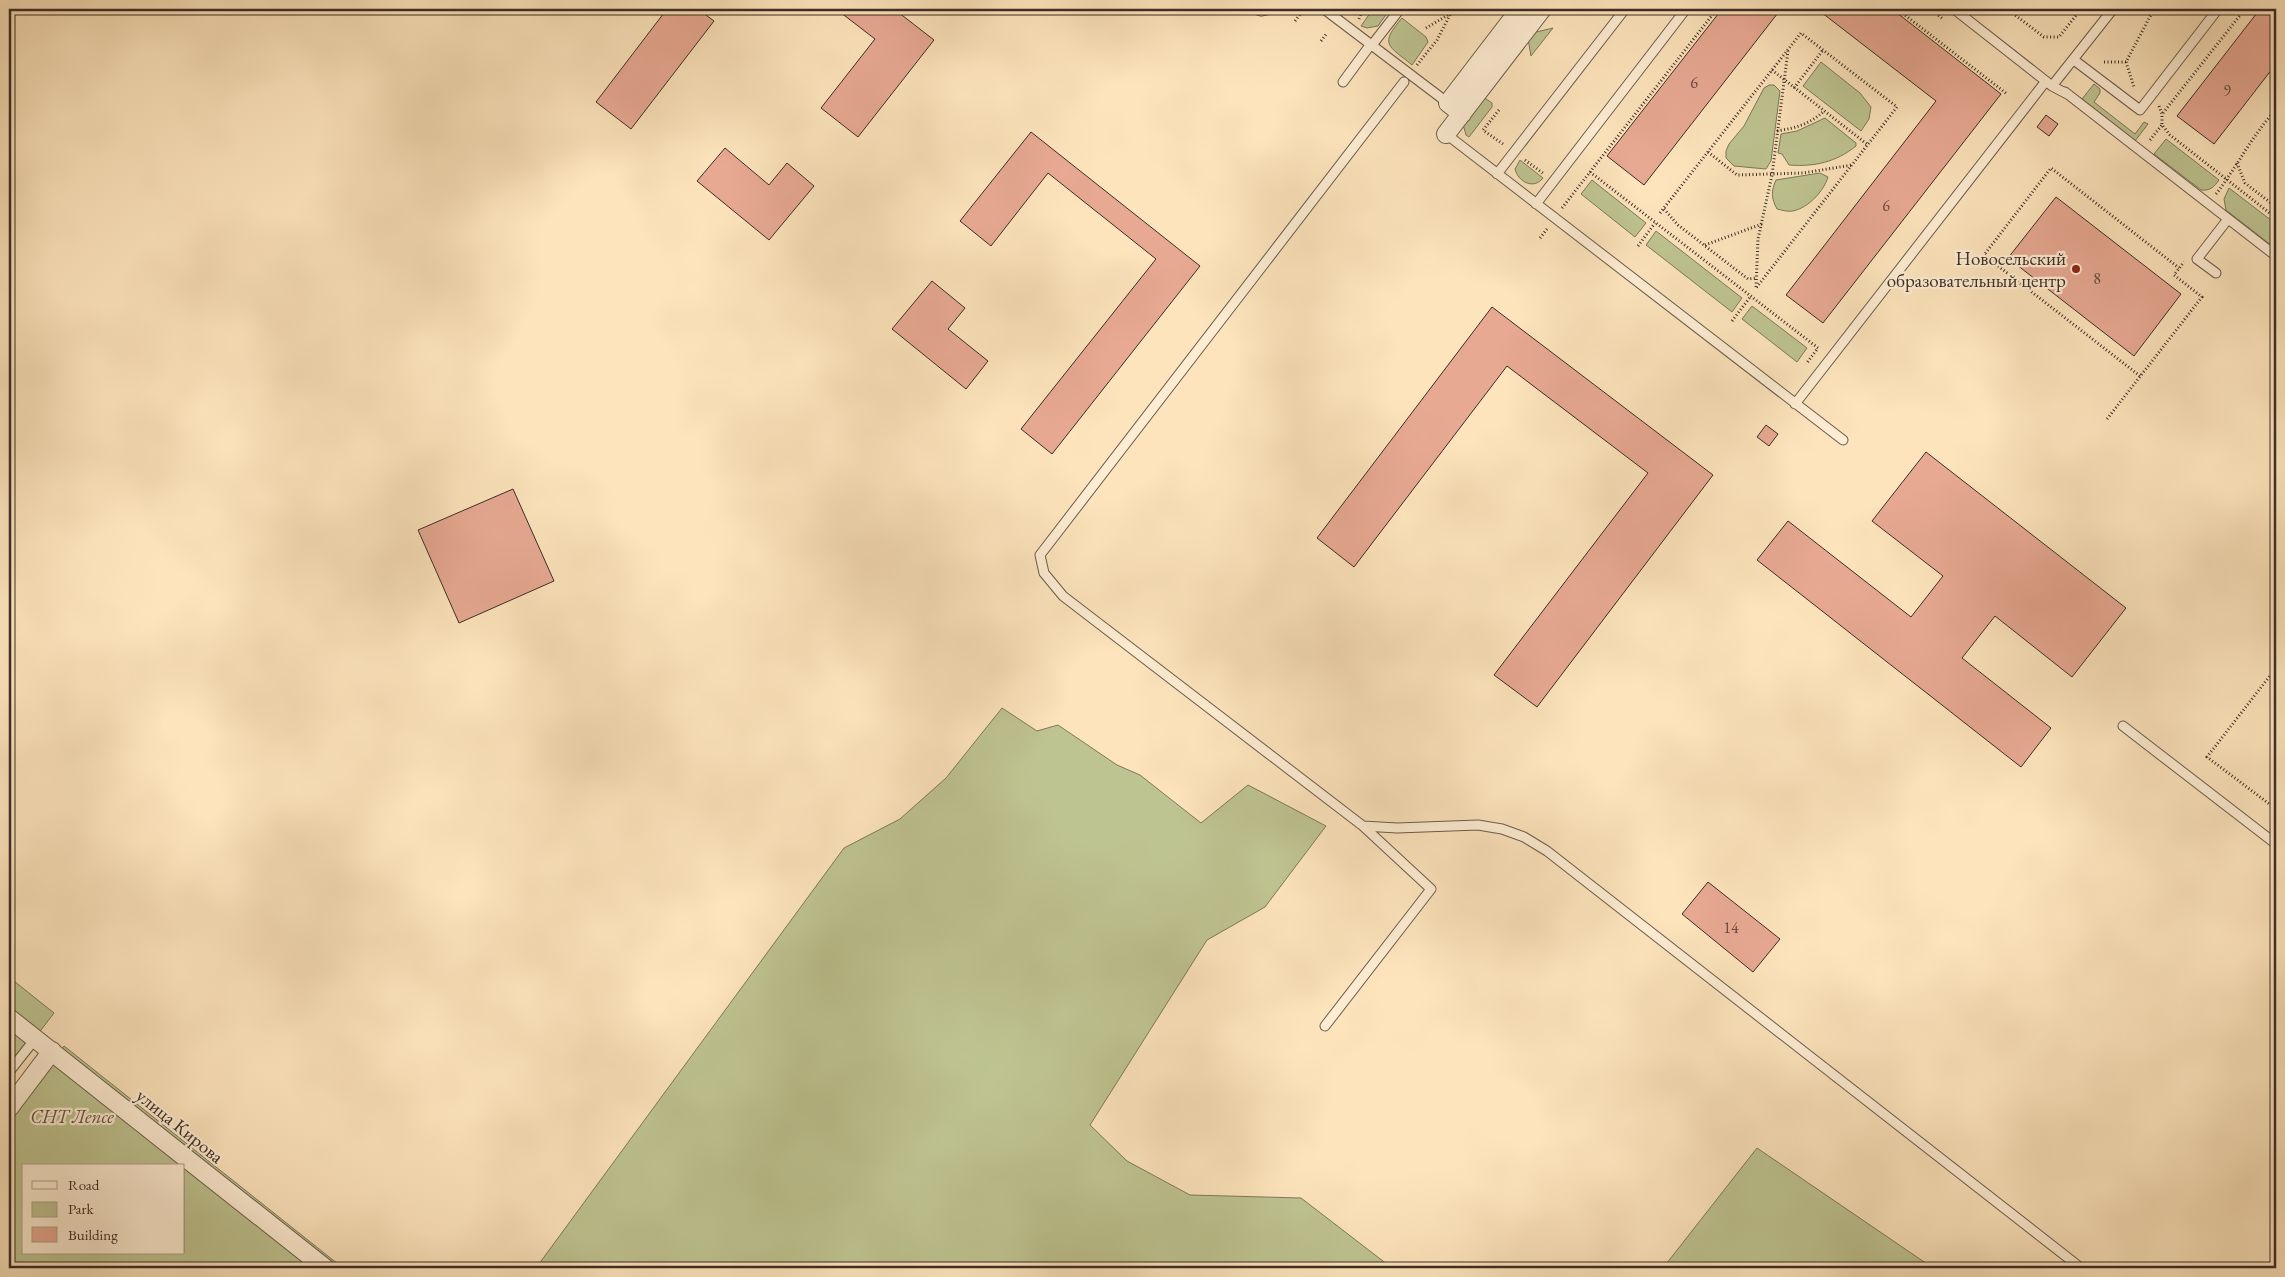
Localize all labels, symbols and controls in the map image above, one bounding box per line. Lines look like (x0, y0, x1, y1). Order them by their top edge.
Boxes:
house number: 6 (1690, 72, 1698, 93)
house number: 9 (2223, 80, 2231, 101)
house number: 6 (1882, 195, 1890, 216)
place label: Новосельский образовательный центр (1887, 246, 2066, 293)
marker: Новосельский образовательный центр (2070, 263, 2082, 275)
house number: 8 (2093, 268, 2101, 289)
house number: 14 (1723, 917, 1739, 938)
street label: улица Кирова (131, 1083, 229, 1169)
park label: СНТ Лепсе (30, 1104, 114, 1129)
legend (22, 1164, 185, 1254)
text: Road (68, 1175, 100, 1194)
text: Park (68, 1199, 95, 1218)
text: Building (68, 1225, 118, 1244)

